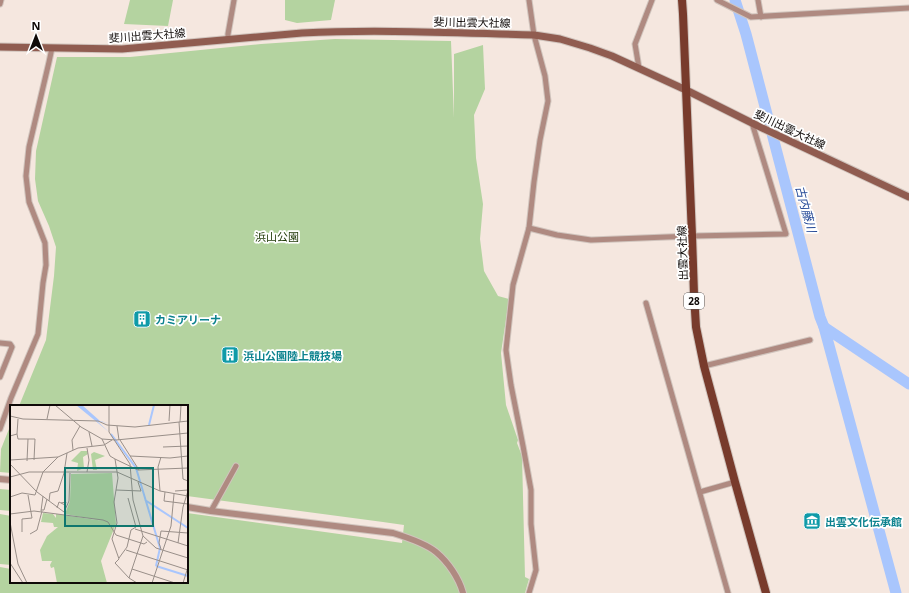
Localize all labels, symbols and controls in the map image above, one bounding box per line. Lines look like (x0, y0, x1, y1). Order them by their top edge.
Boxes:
street label: 斐川出雲大社線 (433, 14, 511, 30)
north arrow (16, 16, 56, 56)
text: N (32, 18, 40, 33)
street label: 斐川出雲大社線 (108, 25, 186, 45)
street label: 斐川出雲大社線 (752, 106, 828, 152)
water label: 古内藤川 (792, 184, 821, 236)
street label: 出雲大社線 (674, 225, 690, 281)
park label: 浜山公園 (255, 229, 299, 244)
road number: 28 (684, 293, 704, 309)
building icon: カミアリーナ (132, 309, 152, 329)
place label: カミアリーナ (155, 312, 221, 327)
building icon: 浜山公園陸上競技場 (220, 345, 240, 365)
place label: 浜山公園陸上競技場 (243, 348, 342, 363)
inset map (10, 405, 188, 583)
museum icon: 出雲文化伝承館 (802, 511, 822, 531)
place label: 出雲文化伝承館 (825, 514, 902, 529)

